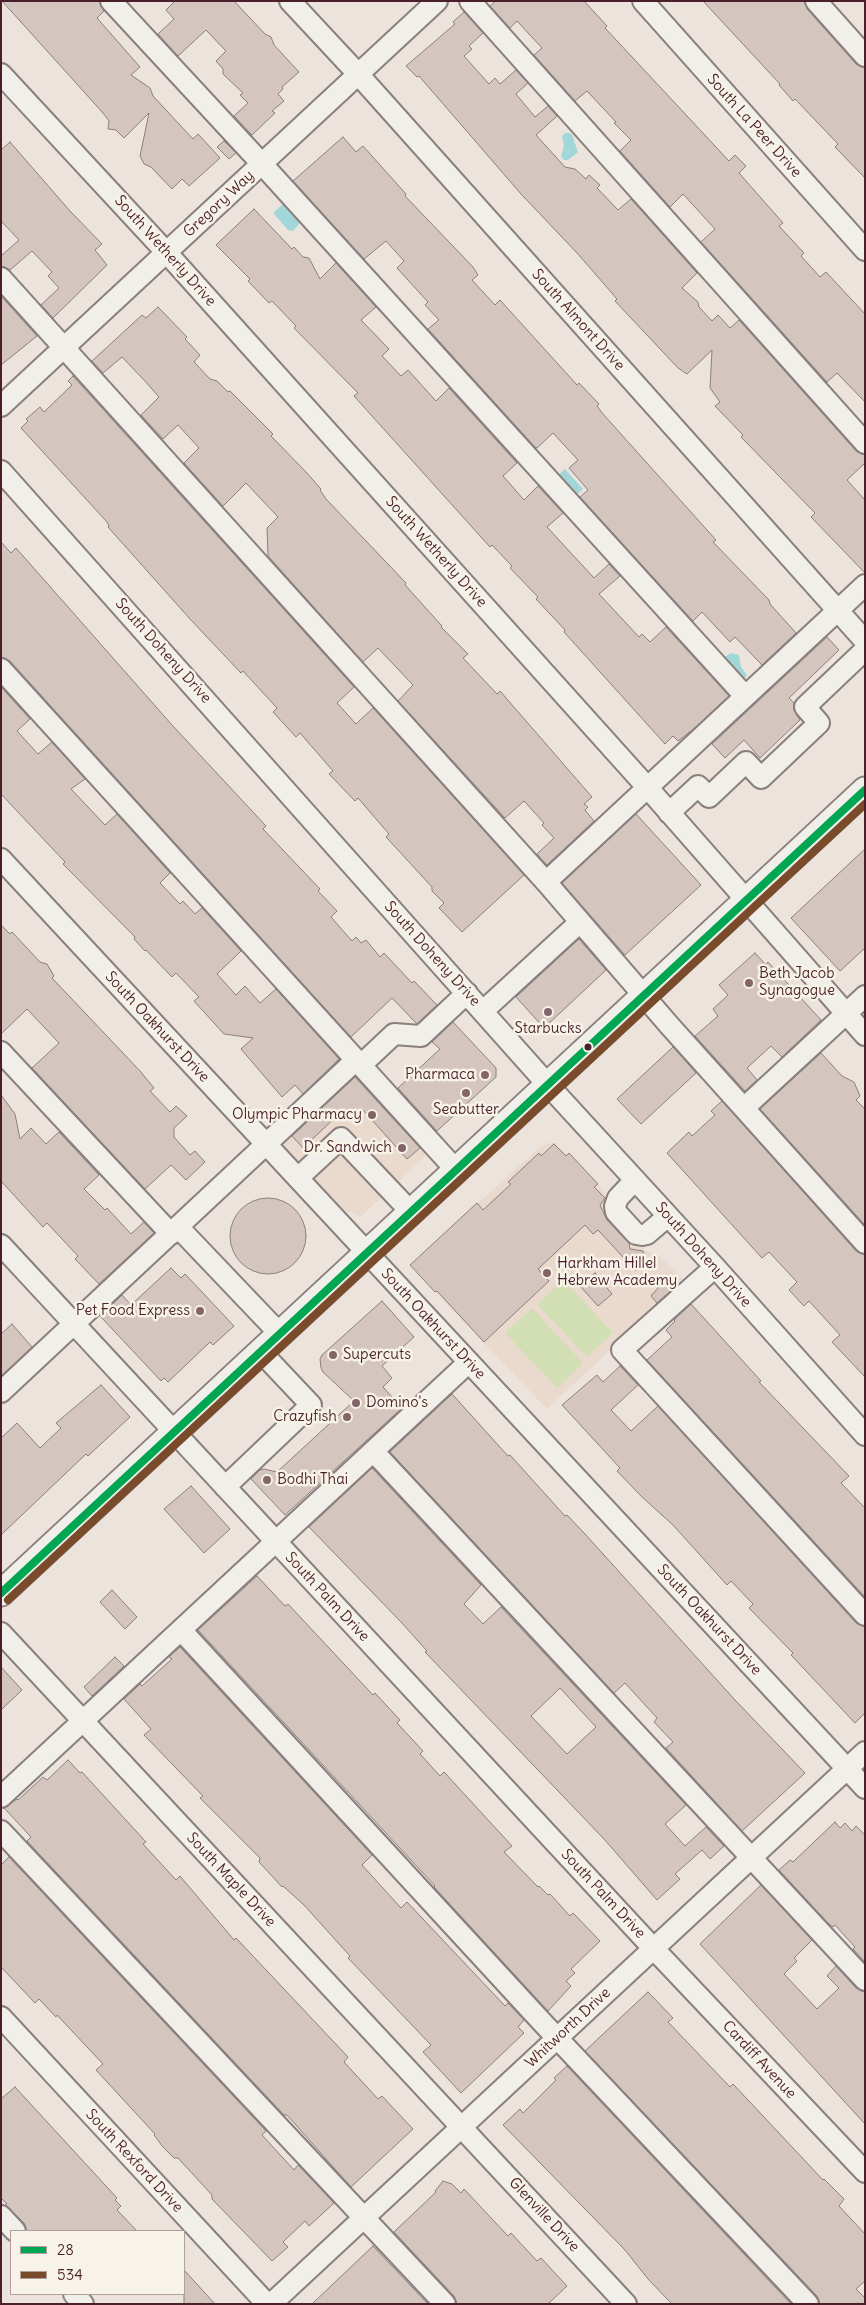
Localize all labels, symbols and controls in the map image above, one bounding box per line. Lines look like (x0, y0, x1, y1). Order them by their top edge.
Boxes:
street label: South La Peer Drive (703, 71, 805, 181)
street label: Gregory Way (180, 167, 258, 241)
street label: South Wetherly Drive (111, 192, 219, 310)
street label: South Almont Drive (528, 266, 628, 374)
street label: South Wetherly Drive (382, 493, 490, 611)
street label: South Doheny Drive (111, 595, 215, 707)
street label: South Doheny Drive (380, 898, 484, 1010)
place label: Beth Jacob Synagogue (759, 965, 835, 1000)
street label: South Oakhurst Drive (101, 968, 213, 1086)
marker: Beth Jacob Synagogue (743, 977, 755, 989)
marker: Starbucks (542, 1006, 554, 1018)
place label: Starbucks (515, 1020, 581, 1038)
unlabelled marker (583, 1042, 593, 1052)
place label: Pharmaca (405, 1066, 475, 1084)
marker: Pharmaca (479, 1069, 491, 1081)
marker: Seabutter (460, 1087, 472, 1099)
place label: Seabutter (433, 1101, 499, 1119)
place label: Olympic Pharmacy (232, 1106, 362, 1124)
marker: Olympic Pharmacy (366, 1109, 378, 1121)
place label: Dr. Sandwich (304, 1139, 392, 1157)
marker: Dr. Sandwich (396, 1142, 408, 1154)
street label: South Doheny Drive (651, 1199, 755, 1311)
place label: Harkham Hillel Hebrew Academy (557, 1255, 677, 1290)
street label: South Oakhurst Drive (377, 1265, 489, 1383)
marker: Harkham Hillel Hebrew Academy (541, 1267, 553, 1279)
place label: Pet Food Express (76, 1302, 190, 1320)
marker: Pet Food Express (194, 1305, 206, 1317)
place label: Supercuts (343, 1346, 411, 1364)
marker: Supercuts (327, 1349, 339, 1361)
place label: Domino's (366, 1394, 428, 1412)
marker: Domino's (350, 1397, 362, 1409)
place label: Crazyfish (273, 1408, 337, 1426)
marker: Crazyfish (341, 1411, 353, 1423)
place label: Bodhi Thai (277, 1471, 348, 1489)
marker: Bodhi Thai (261, 1474, 273, 1486)
street label: South Palm Drive (281, 1549, 373, 1645)
street label: South Oakhurst Drive (653, 1561, 765, 1679)
street label: South Maple Drive (183, 1829, 279, 1931)
street label: South Palm Drive (557, 1846, 649, 1942)
street label: Whitworth Drive (522, 1984, 614, 2072)
street label: Cardiff Avenue (718, 2017, 800, 2103)
street label: South Rexford Drive (82, 2106, 186, 2216)
street label: Glenville Drive (505, 2174, 583, 2256)
legend (10, 2230, 185, 2295)
text: 28 (57, 2240, 74, 2259)
text: 534 (57, 2265, 83, 2284)

